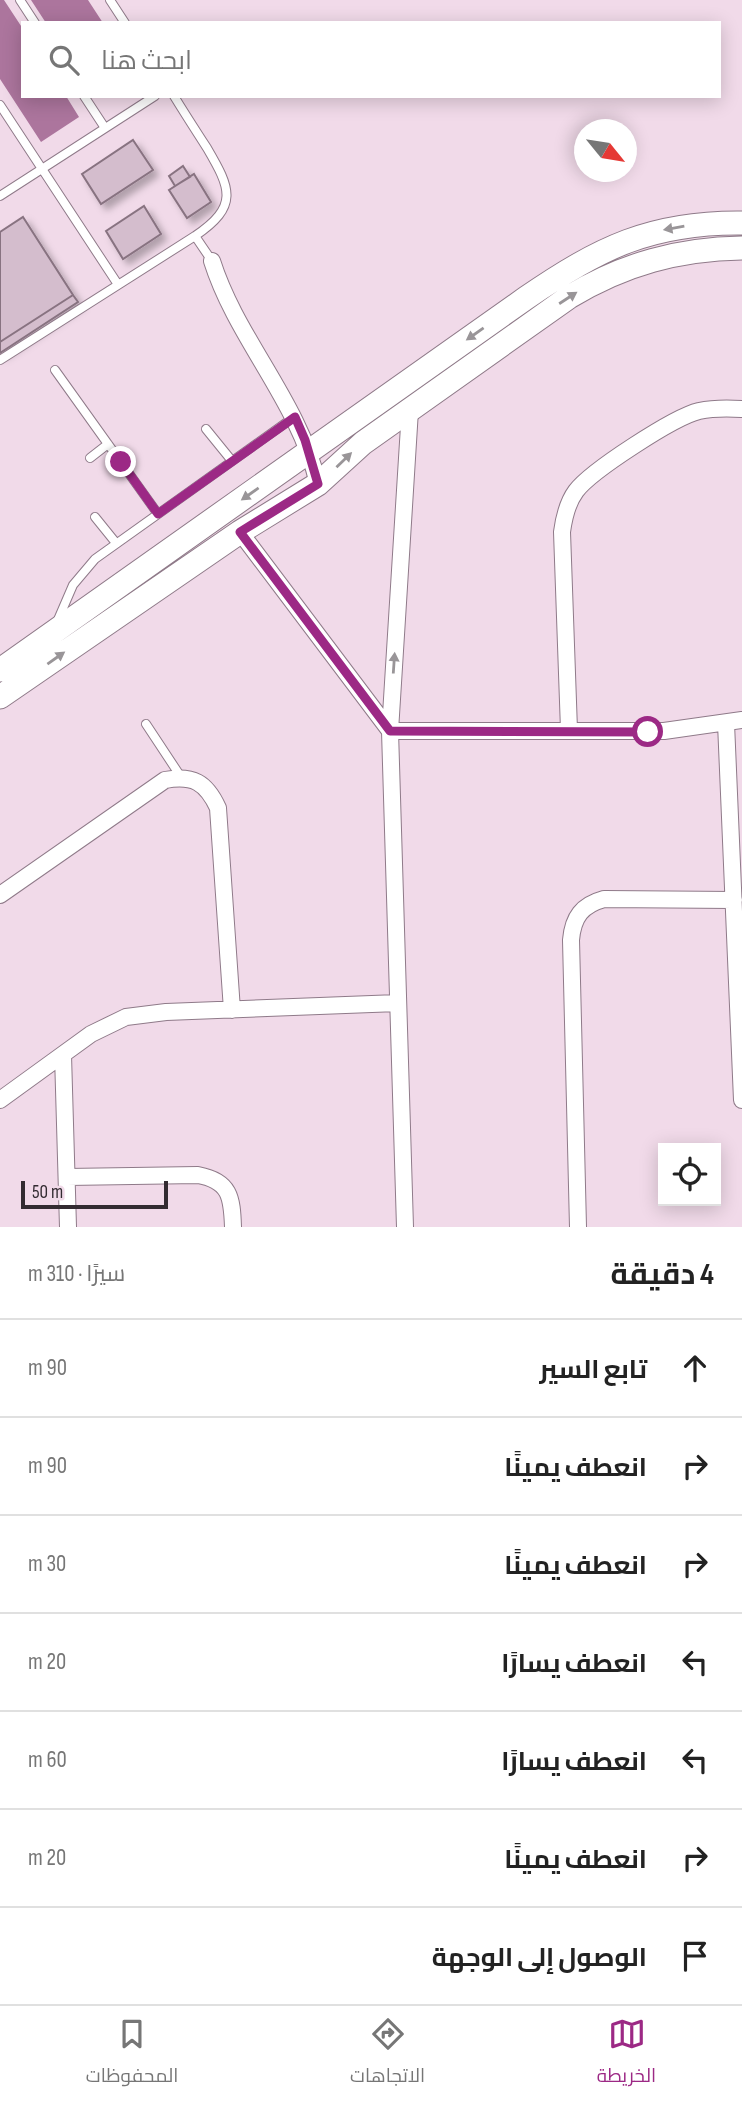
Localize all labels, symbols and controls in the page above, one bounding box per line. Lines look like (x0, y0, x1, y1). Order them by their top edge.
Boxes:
search box (21, 21, 721, 98)
icon: search (45, 41, 83, 79)
text: ابحث هنا (101, 46, 192, 77)
north arrow (574, 119, 637, 182)
one-way arrow (663, 222, 685, 233)
one-way arrow (559, 291, 577, 305)
one-way arrow (467, 326, 485, 341)
route end (105, 446, 136, 477)
one-way arrow (335, 452, 352, 468)
one-way arrow (241, 487, 259, 501)
one-way arrow (47, 651, 65, 665)
one-way arrow (389, 652, 400, 674)
route start (632, 716, 663, 747)
map controls (658, 1143, 721, 1206)
button: locate (658, 1143, 721, 1206)
scale bar (21, 1178, 168, 1210)
text: 50 m (32, 1181, 63, 1204)
text: 4 دقيقة (611, 1257, 714, 1293)
text: سيرًا · 310 m (28, 1260, 125, 1288)
icon: ahead (676, 1349, 714, 1387)
text: 90 m (28, 1354, 67, 1382)
text: تابع السير (540, 1355, 647, 1386)
icon: right (676, 1447, 714, 1485)
text: 90 m (28, 1452, 67, 1480)
text: انعطف يمينًا (504, 1453, 647, 1484)
icon: right (676, 1545, 714, 1583)
text: 30 m (28, 1550, 66, 1578)
text: انعطف يمينًا (504, 1551, 647, 1582)
icon: left (676, 1643, 714, 1681)
text: 20 m (28, 1648, 66, 1676)
text: انعطف يسارًا (501, 1649, 647, 1680)
icon: left (676, 1741, 714, 1779)
text: 60 m (28, 1746, 67, 1774)
text: انعطف يسارًا (501, 1747, 647, 1778)
icon: right (676, 1839, 714, 1877)
text: 20 m (28, 1844, 66, 1872)
text: انعطف يمينًا (504, 1845, 647, 1876)
icon: arrive (676, 1937, 714, 1975)
text: الوصول إلى الوجهة (432, 1943, 647, 1974)
tab: المحفوظات (86, 2015, 178, 2093)
tab: الاتجاهات (350, 2015, 425, 2093)
tab: الخريطة (597, 2015, 656, 2093)

